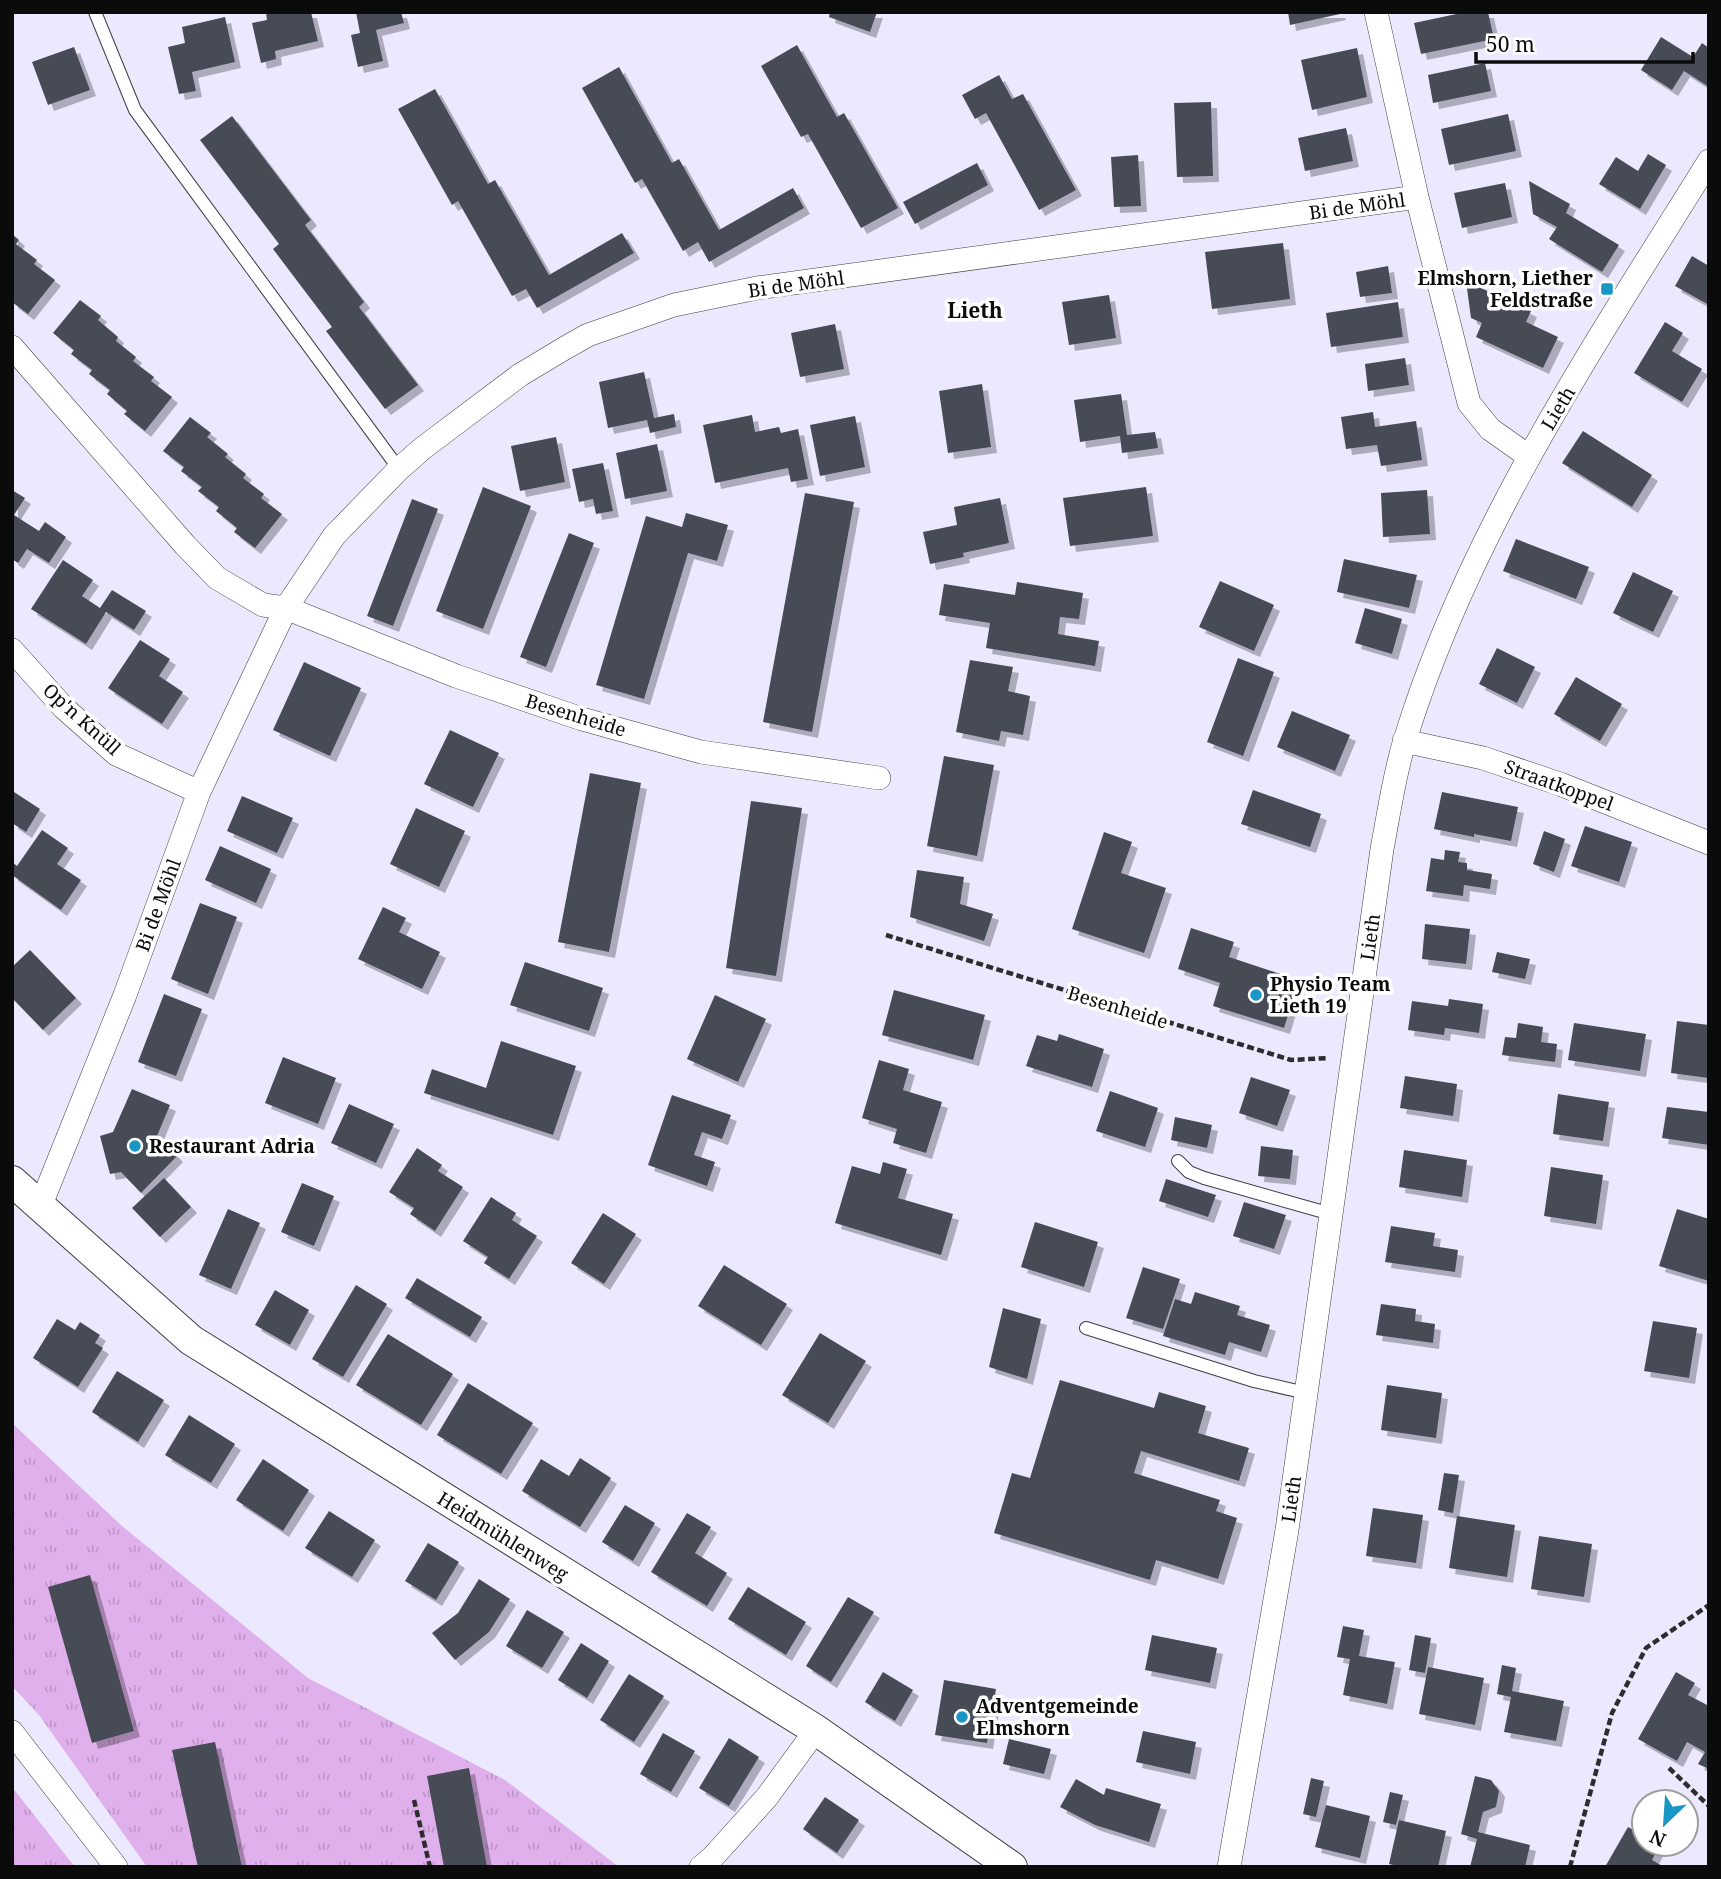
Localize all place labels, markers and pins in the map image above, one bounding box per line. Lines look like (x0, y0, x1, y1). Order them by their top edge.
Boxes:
place label: Elmshorn, Liether Feldstraße (1417, 265, 1593, 313)
marker: Elmshorn, Liether Feldstraße (1599, 281, 1615, 297)
place label: Physio Team Lieth 19 (1270, 971, 1391, 1019)
marker: Physio Team Lieth 19 (1248, 987, 1264, 1003)
place label: Restaurant Adria (149, 1133, 315, 1159)
marker: Restaurant Adria (127, 1138, 143, 1154)
place label: Adventgemeinde Elmshorn (976, 1693, 1139, 1741)
marker: Adventgemeinde Elmshorn (954, 1709, 970, 1725)

